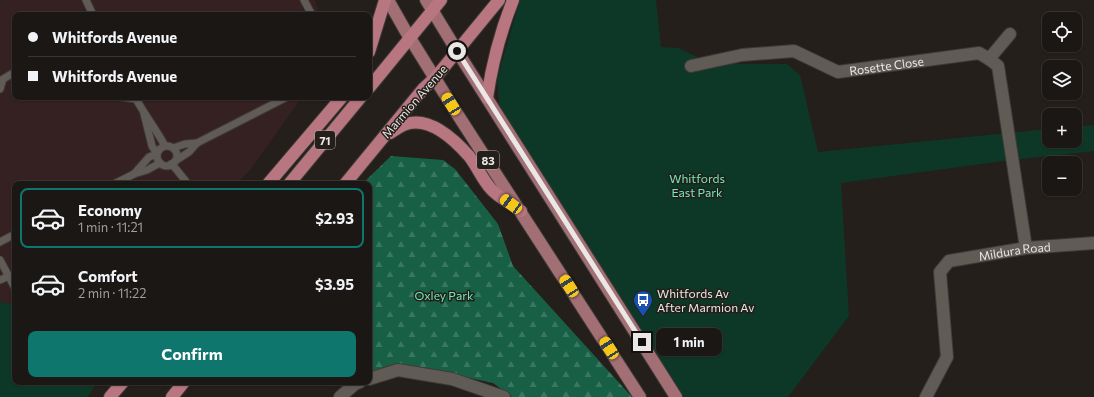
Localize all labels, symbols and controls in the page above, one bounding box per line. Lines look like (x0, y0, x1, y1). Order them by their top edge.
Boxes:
map controls (1042, 12, 1082, 196)
button: locate (1042, 12, 1082, 52)
text: Whitfords Avenue (52, 28, 177, 46)
route start (448, 42, 466, 60)
street label: Rosette Close (848, 54, 925, 77)
button: layers (1042, 60, 1082, 100)
street label: Marmion Avenue (378, 62, 450, 140)
text: Whitfords Avenue (52, 67, 177, 85)
car (440, 91, 462, 117)
button: + (1042, 108, 1082, 148)
road number: 71 (315, 131, 335, 149)
road number: 83 (477, 151, 499, 169)
button: − (1042, 156, 1082, 196)
park label: Whitfords East Park (669, 171, 725, 199)
car (498, 192, 524, 216)
icon: car (30, 200, 66, 236)
text: Economy (78, 201, 142, 219)
text: $2.93 (315, 209, 354, 227)
text: 1 min · 11:21 (78, 219, 143, 235)
street label: Mildura Road (977, 239, 1051, 263)
icon: car (30, 266, 66, 302)
text: Comfort (78, 267, 138, 285)
car (557, 273, 581, 299)
text: $3.95 (315, 275, 354, 293)
text: 2 min · 11:22 (78, 285, 146, 301)
place label: Whitfords Av After Marmion Av (657, 286, 754, 314)
park label: Oxley Park (415, 288, 474, 302)
bus stop icon: Whitfords Av After Marmion Av (632, 289, 654, 317)
callout: 1 min (656, 328, 722, 356)
button: Confirm (28, 331, 356, 377)
route end (633, 333, 651, 351)
text: 1 min (674, 334, 704, 350)
car (597, 335, 621, 361)

